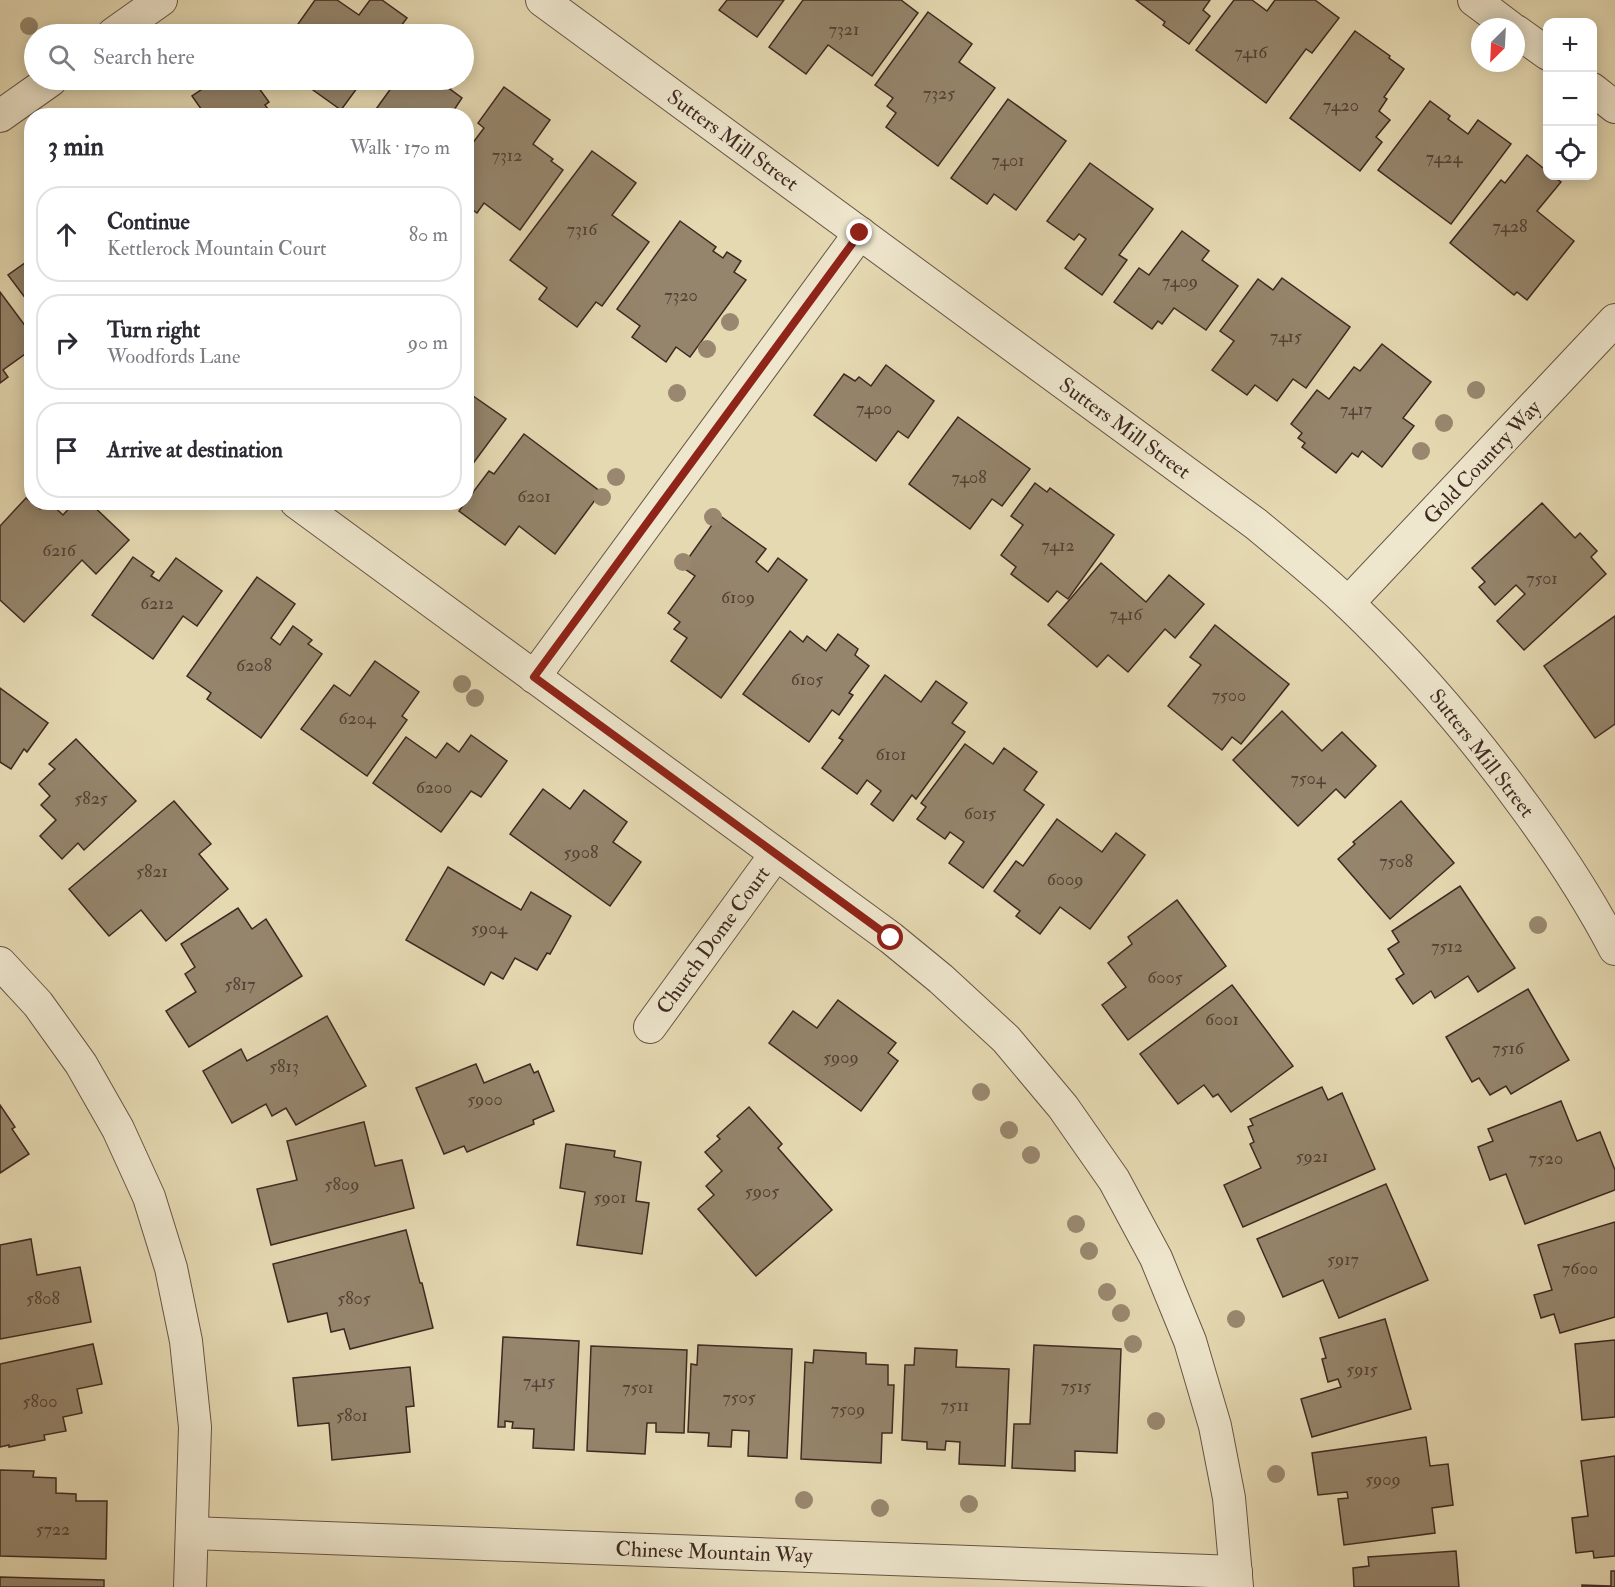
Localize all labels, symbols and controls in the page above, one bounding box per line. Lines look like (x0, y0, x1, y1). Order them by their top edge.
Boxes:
house number: 7321 (829, 18, 859, 41)
north arrow (1471, 18, 1525, 72)
map controls (1543, 18, 1597, 180)
button: + (1543, 18, 1597, 72)
search box (24, 24, 474, 90)
icon: search (45, 41, 78, 74)
house number: 7416 (1235, 41, 1268, 64)
text: Search here (93, 43, 195, 71)
button: − (1543, 72, 1597, 126)
house number: 7325 (923, 82, 955, 105)
street label: Sutters Mill Street (662, 84, 804, 197)
house number: 7420 (1323, 94, 1359, 117)
button: locate (1543, 126, 1597, 180)
text: 3 min (48, 131, 104, 163)
text: Walk · 170 m (350, 135, 450, 160)
house number: 7312 (492, 144, 522, 167)
house number: 7424 (1426, 146, 1463, 169)
house number: 7401 (991, 149, 1025, 172)
text: Continue (107, 208, 190, 236)
house number: 7428 (1492, 215, 1528, 238)
icon: ahead (50, 218, 83, 251)
house number: 7316 (567, 218, 598, 241)
route end (846, 219, 872, 245)
text: 80 m (409, 222, 448, 247)
text: Kettlerock Mountain Court (107, 236, 327, 261)
house number: 7409 (1162, 270, 1198, 293)
house number: 7320 (664, 284, 698, 307)
text: Turn right (107, 316, 200, 344)
house number: 7415 (1270, 325, 1302, 348)
icon: right (50, 326, 83, 359)
text: 90 m (408, 330, 448, 355)
text: Woodfords Lane (107, 344, 240, 369)
street label: Sutters Mill Street (1054, 372, 1196, 485)
street label: Gold Country Way (1418, 394, 1547, 530)
house number: 7400 (856, 397, 892, 420)
house number: 7417 (1340, 398, 1372, 421)
icon: arrive (50, 434, 83, 467)
text: Arrive at destination (107, 436, 283, 464)
house number: 7408 (951, 466, 987, 489)
house number: 6201 (517, 485, 551, 508)
house number: 7412 (1041, 534, 1075, 557)
house number: 6216 (42, 539, 77, 562)
house number: 7501 (1526, 567, 1558, 590)
house number: 6109 (721, 586, 755, 609)
house number: 6212 (140, 592, 174, 615)
house number: 7416 (1110, 603, 1143, 626)
house number: 6208 (236, 654, 272, 677)
house number: 6105 (791, 668, 823, 691)
house number: 7500 (1212, 684, 1246, 707)
street label: Sutters Mill Street (1423, 684, 1540, 823)
house number: 6204 (338, 707, 377, 730)
house number: 6101 (876, 743, 906, 766)
house number: 7504 (1291, 767, 1327, 790)
house number: 6200 (416, 776, 452, 799)
house number: 5825 (74, 787, 108, 810)
house number: 6015 (964, 802, 996, 825)
house number: 5908 (564, 841, 598, 864)
house number: 7508 (1379, 850, 1413, 873)
house number: 5821 (136, 860, 168, 883)
street label: Church Dome Court (651, 861, 776, 1020)
house number: 6009 (1047, 868, 1083, 891)
house number: 5904 (471, 917, 508, 940)
route start (877, 924, 903, 950)
house number: 7512 (1431, 935, 1463, 958)
house number: 6005 (1147, 966, 1183, 989)
house number: 5817 (224, 973, 256, 996)
house number: 6001 (1205, 1008, 1239, 1031)
house number: 7516 (1492, 1037, 1525, 1060)
house number: 5909 (823, 1046, 859, 1069)
house number: 5813 (269, 1055, 299, 1078)
house number: 5900 (467, 1088, 503, 1111)
house number: 5921 (1296, 1145, 1328, 1168)
house number: 7520 (1529, 1147, 1563, 1170)
house number: 5809 (325, 1173, 359, 1196)
house number: 5905 (745, 1180, 779, 1203)
house number: 5901 (594, 1186, 626, 1209)
house number: 5917 (1327, 1248, 1359, 1271)
house number: 7600 (1562, 1257, 1598, 1280)
house number: 5808 (26, 1287, 60, 1310)
house number: 5805 (337, 1287, 371, 1310)
house number: 5915 (1346, 1358, 1378, 1381)
house number: 7415 (523, 1370, 555, 1393)
house number: 7515 (1061, 1375, 1091, 1398)
house number: 7501 (622, 1376, 654, 1399)
house number: 7505 (722, 1386, 756, 1409)
house number: 5800 (23, 1390, 57, 1413)
house number: 7511 (940, 1394, 970, 1417)
house number: 7509 (831, 1398, 865, 1421)
house number: 5801 (336, 1404, 368, 1427)
house number: 5909 (1365, 1468, 1401, 1491)
house number: 5722 (36, 1518, 70, 1541)
street label: Chinese Mountain Way (615, 1536, 814, 1569)

